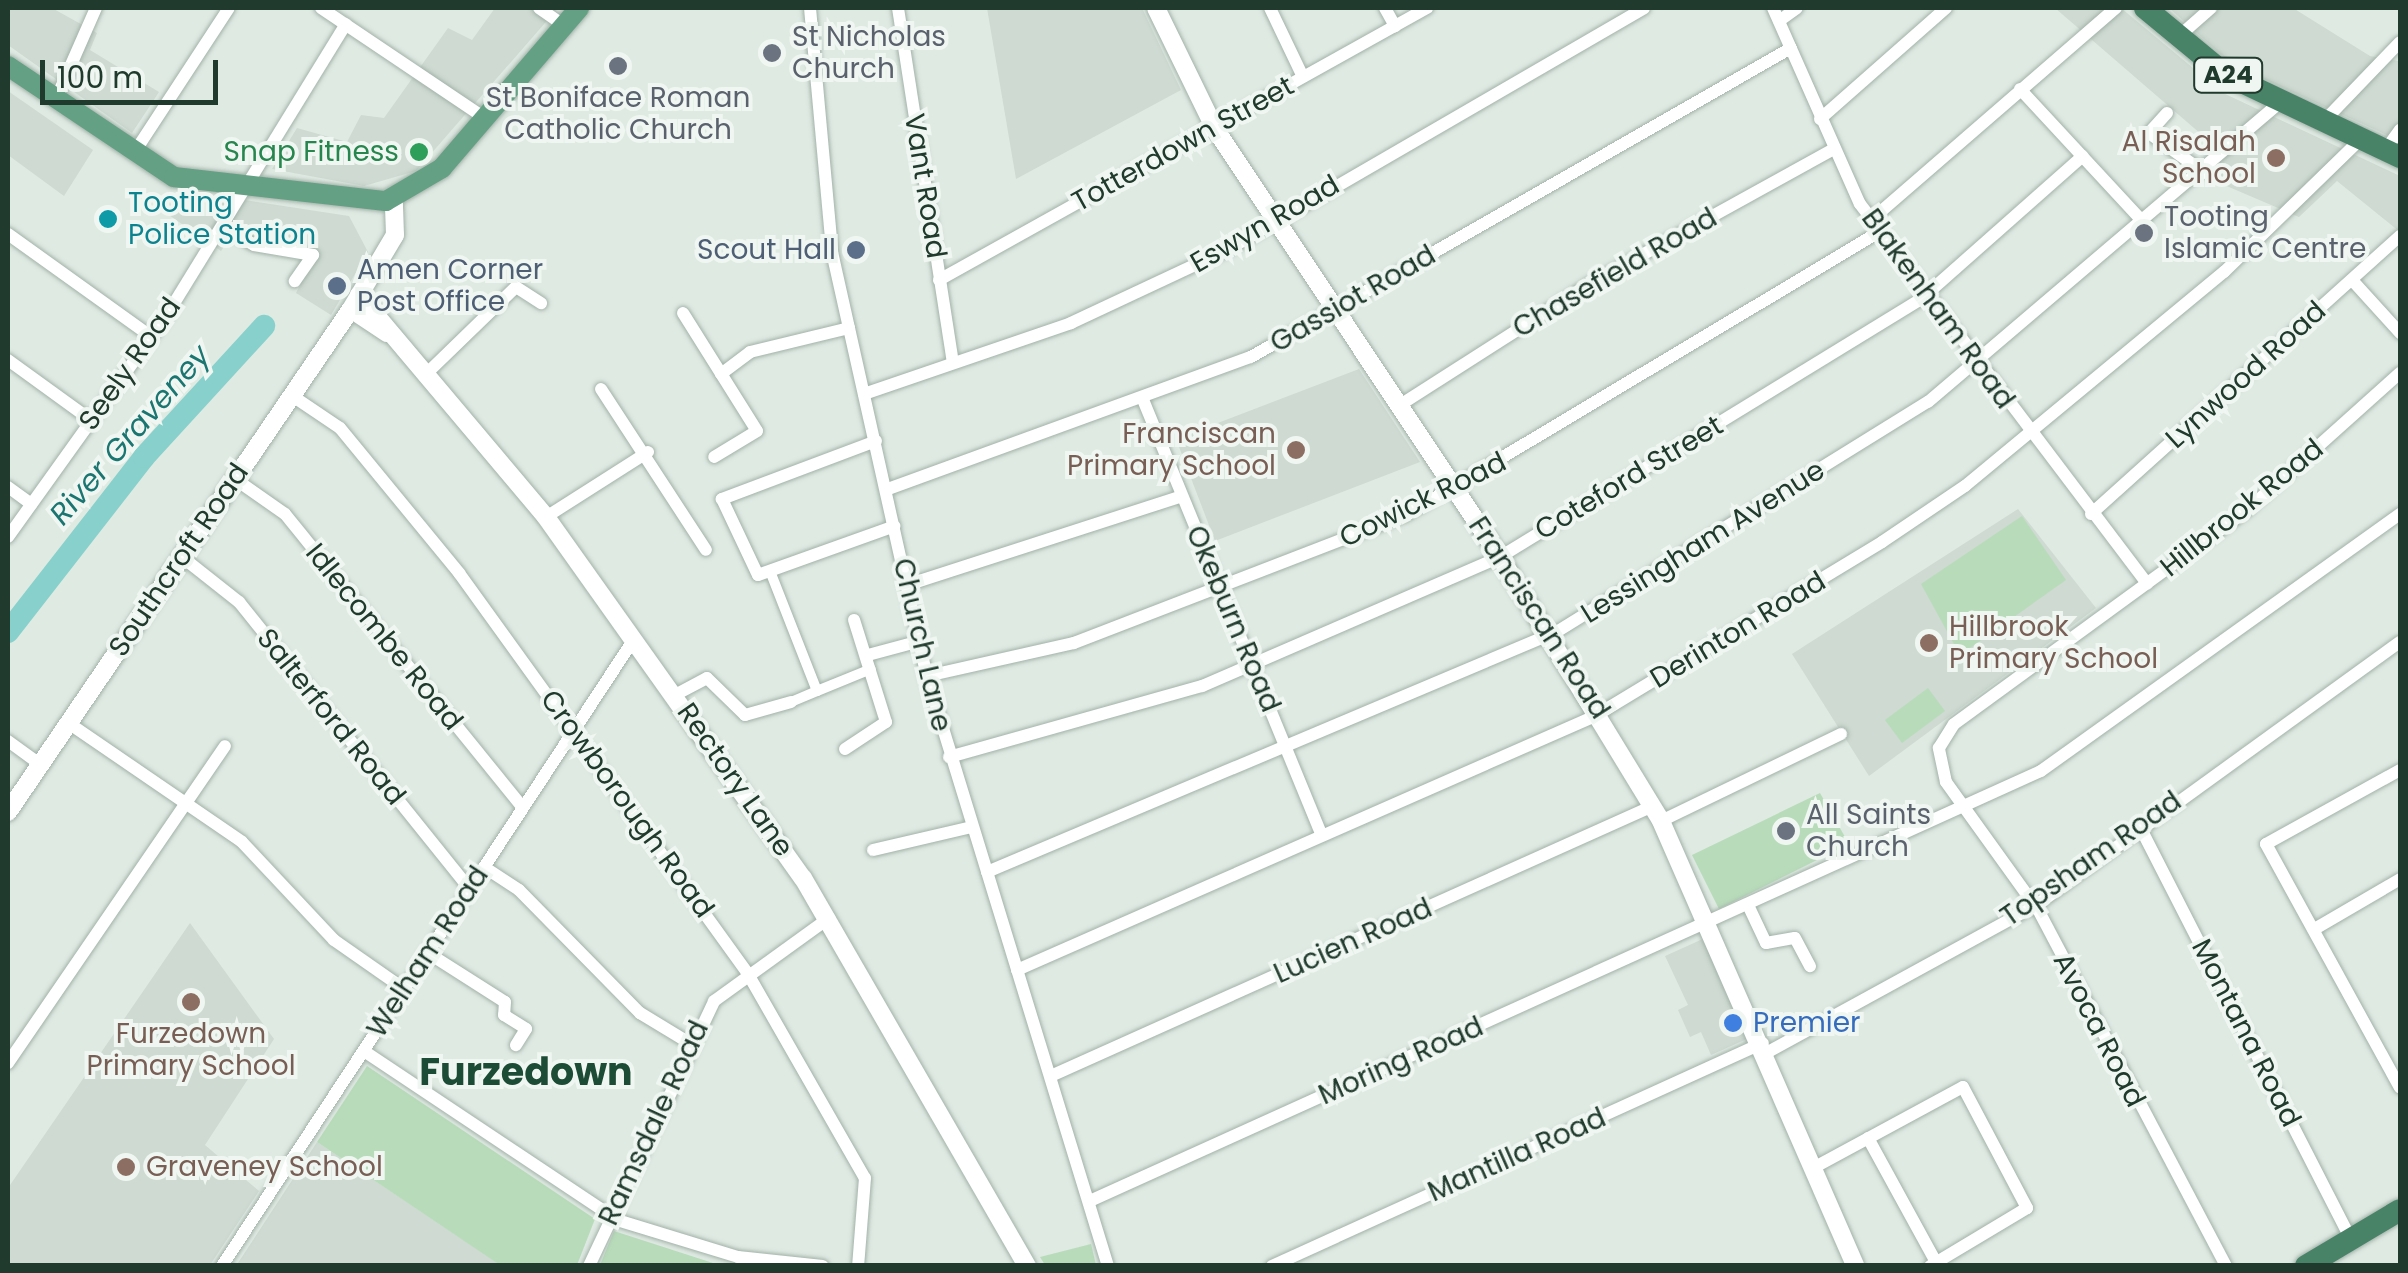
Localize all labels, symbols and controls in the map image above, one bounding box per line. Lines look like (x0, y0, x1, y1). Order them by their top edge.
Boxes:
place label: St Nicholas Church (792, 20, 946, 86)
scale bar (45, 40, 222, 102)
marker: St Nicholas Church (761, 42, 783, 64)
marker: St Boniface Roman Catholic Church (607, 55, 629, 77)
road number: A24 (2193, 55, 2263, 95)
text: 100 m (57, 56, 143, 99)
street label: Totterdown Street (1066, 69, 1300, 219)
place label: St Boniface Roman Catholic Church (486, 81, 750, 147)
street label: Vant Road (897, 111, 953, 261)
place label: Al Risalah School (2122, 125, 2256, 191)
place label: Snap Fitness (224, 135, 399, 169)
marker: Snap Fitness (408, 141, 430, 163)
marker: Al Risalah School (2265, 147, 2287, 169)
street label: Eswyn Road (1185, 168, 1345, 280)
place label: Tooting Police Station (128, 186, 316, 252)
place label: Tooting Islamic Centre (2164, 200, 2366, 266)
street label: Chasefield Road (1507, 201, 1723, 345)
street label: Blakenham Road (1854, 203, 2022, 415)
marker: Tooting Police Station (97, 208, 119, 230)
marker: Tooting Islamic Centre (2133, 222, 2155, 244)
place label: Scout Hall (697, 233, 836, 267)
street label: Gassiot Road (1264, 238, 1442, 360)
marker: Scout Hall (845, 239, 867, 261)
place label: Amen Corner Post Office (357, 253, 543, 319)
marker: Amen Corner Post Office (326, 275, 348, 297)
street label: Seely Road (72, 291, 188, 437)
street label: Lynwood Road (2159, 294, 2333, 456)
water label: River Graveney (42, 338, 218, 532)
street label: Coteford Street (1529, 409, 1729, 547)
place label: Franciscan Primary School (1067, 417, 1276, 483)
street label: Hillbrook Road (2154, 432, 2330, 584)
marker: Franciscan Primary School (1285, 439, 1307, 461)
street label: Cowick Road (1334, 445, 1512, 555)
street label: Lessingham Avenue (1575, 453, 1831, 631)
street label: Southcroft Road (102, 457, 256, 663)
street label: Franciscan Road (1461, 511, 1617, 725)
street label: Okeburn Road (1179, 521, 1287, 717)
street label: Idlecombe Road (298, 537, 470, 737)
street label: Church Lane (886, 555, 958, 735)
street label: Derinton Road (1644, 564, 1832, 696)
place label: Hillbrook Primary School (1949, 610, 2158, 676)
street label: Salterford Road (250, 622, 412, 812)
marker: Hillbrook Primary School (1918, 632, 1940, 654)
street label: Crowborough Road (533, 684, 721, 924)
street label: Rectory Lane (670, 697, 800, 863)
street label: Topsham Road (1994, 784, 2188, 934)
place label: All Saints Church (1806, 798, 1931, 864)
marker: All Saints Church (1775, 820, 1797, 842)
street label: Welham Road (360, 860, 496, 1044)
street label: Lucien Road (1269, 891, 1437, 991)
street label: Montana Road (2184, 934, 2308, 1132)
street label: Avoca Road (2046, 947, 2152, 1113)
marker: Furzedown Primary School (180, 991, 202, 1013)
place label: Premier (1753, 1006, 1861, 1040)
street label: Moring Road (1314, 1010, 1488, 1112)
marker: Premier (1722, 1012, 1744, 1034)
street label: Ramsdale Road (592, 1015, 716, 1231)
place label: Furzedown Primary School (86, 1017, 296, 1083)
district label: Furzedown (419, 1049, 633, 1095)
street label: Mantilla Road (1423, 1101, 1611, 1209)
place label: Graveney School (146, 1150, 383, 1184)
marker: Graveney School (115, 1156, 137, 1178)

